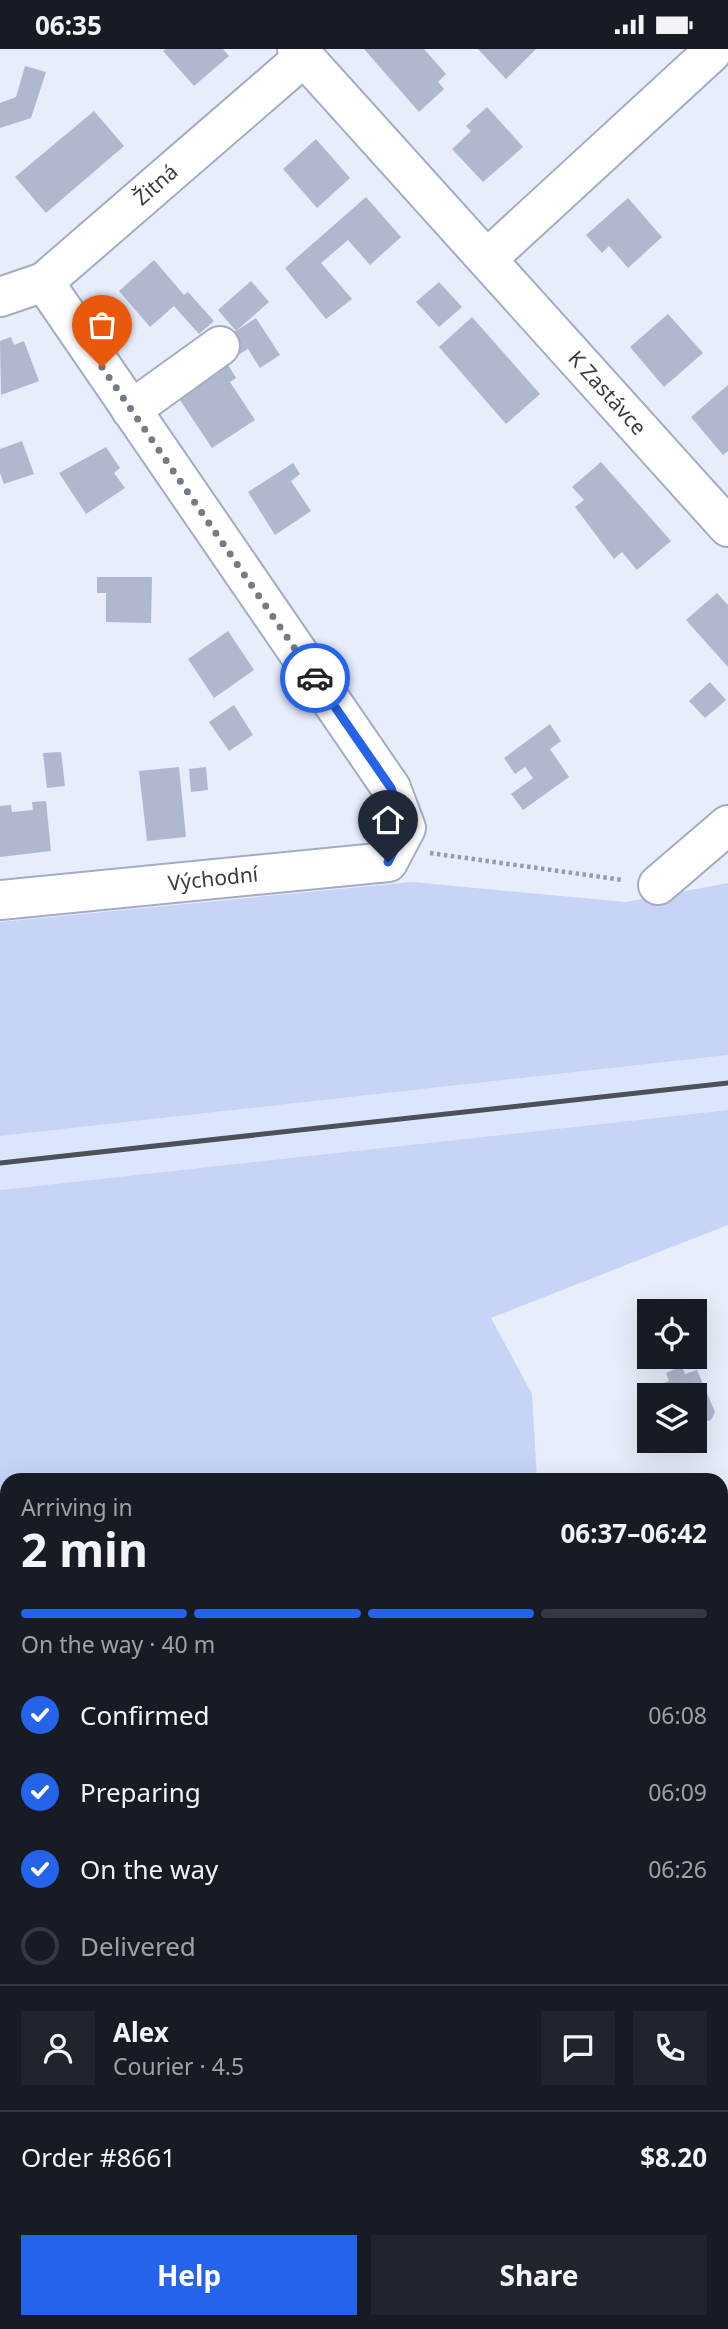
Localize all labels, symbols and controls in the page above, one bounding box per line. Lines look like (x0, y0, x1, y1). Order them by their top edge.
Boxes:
text: 06:35 (35, 7, 102, 43)
street label: Žitná (127, 157, 183, 211)
pin (72, 295, 132, 367)
icon: bag (83, 306, 121, 344)
street label: K Zastávce (562, 344, 653, 440)
courier (280, 643, 350, 713)
icon: car (296, 659, 334, 697)
pin (358, 790, 418, 862)
icon: home (369, 801, 407, 839)
street label: Východní (166, 859, 260, 897)
map controls (637, 1299, 707, 1453)
button: locate (637, 1299, 707, 1369)
button: layers (637, 1383, 707, 1453)
text: Arriving in (21, 1491, 133, 1523)
text: 06:37–06:42 (560, 1515, 707, 1551)
text: 2 min (21, 1518, 148, 1580)
text: On the way · 40 m (21, 1628, 215, 1660)
icon: check (21, 1696, 59, 1734)
text: Confirmed (80, 1697, 210, 1733)
text: 06:08 (648, 1699, 707, 1731)
icon: check (21, 1773, 59, 1811)
text: Preparing (80, 1774, 201, 1810)
text: 06:09 (648, 1776, 707, 1808)
icon: check (21, 1850, 59, 1888)
text: On the way (80, 1851, 218, 1887)
text: 06:26 (648, 1853, 707, 1885)
text: Delivered (80, 1928, 196, 1964)
button: person (21, 2011, 95, 2085)
button: chat (541, 2011, 615, 2085)
button: phone (633, 2011, 707, 2085)
text: Alex (113, 2014, 169, 2050)
text: Courier · 4.5 (113, 2050, 244, 2082)
text: Order #8661 (21, 2139, 176, 2175)
text: $8.20 (640, 2139, 707, 2175)
button: Help (21, 2235, 357, 2315)
button: Share (371, 2235, 707, 2315)

